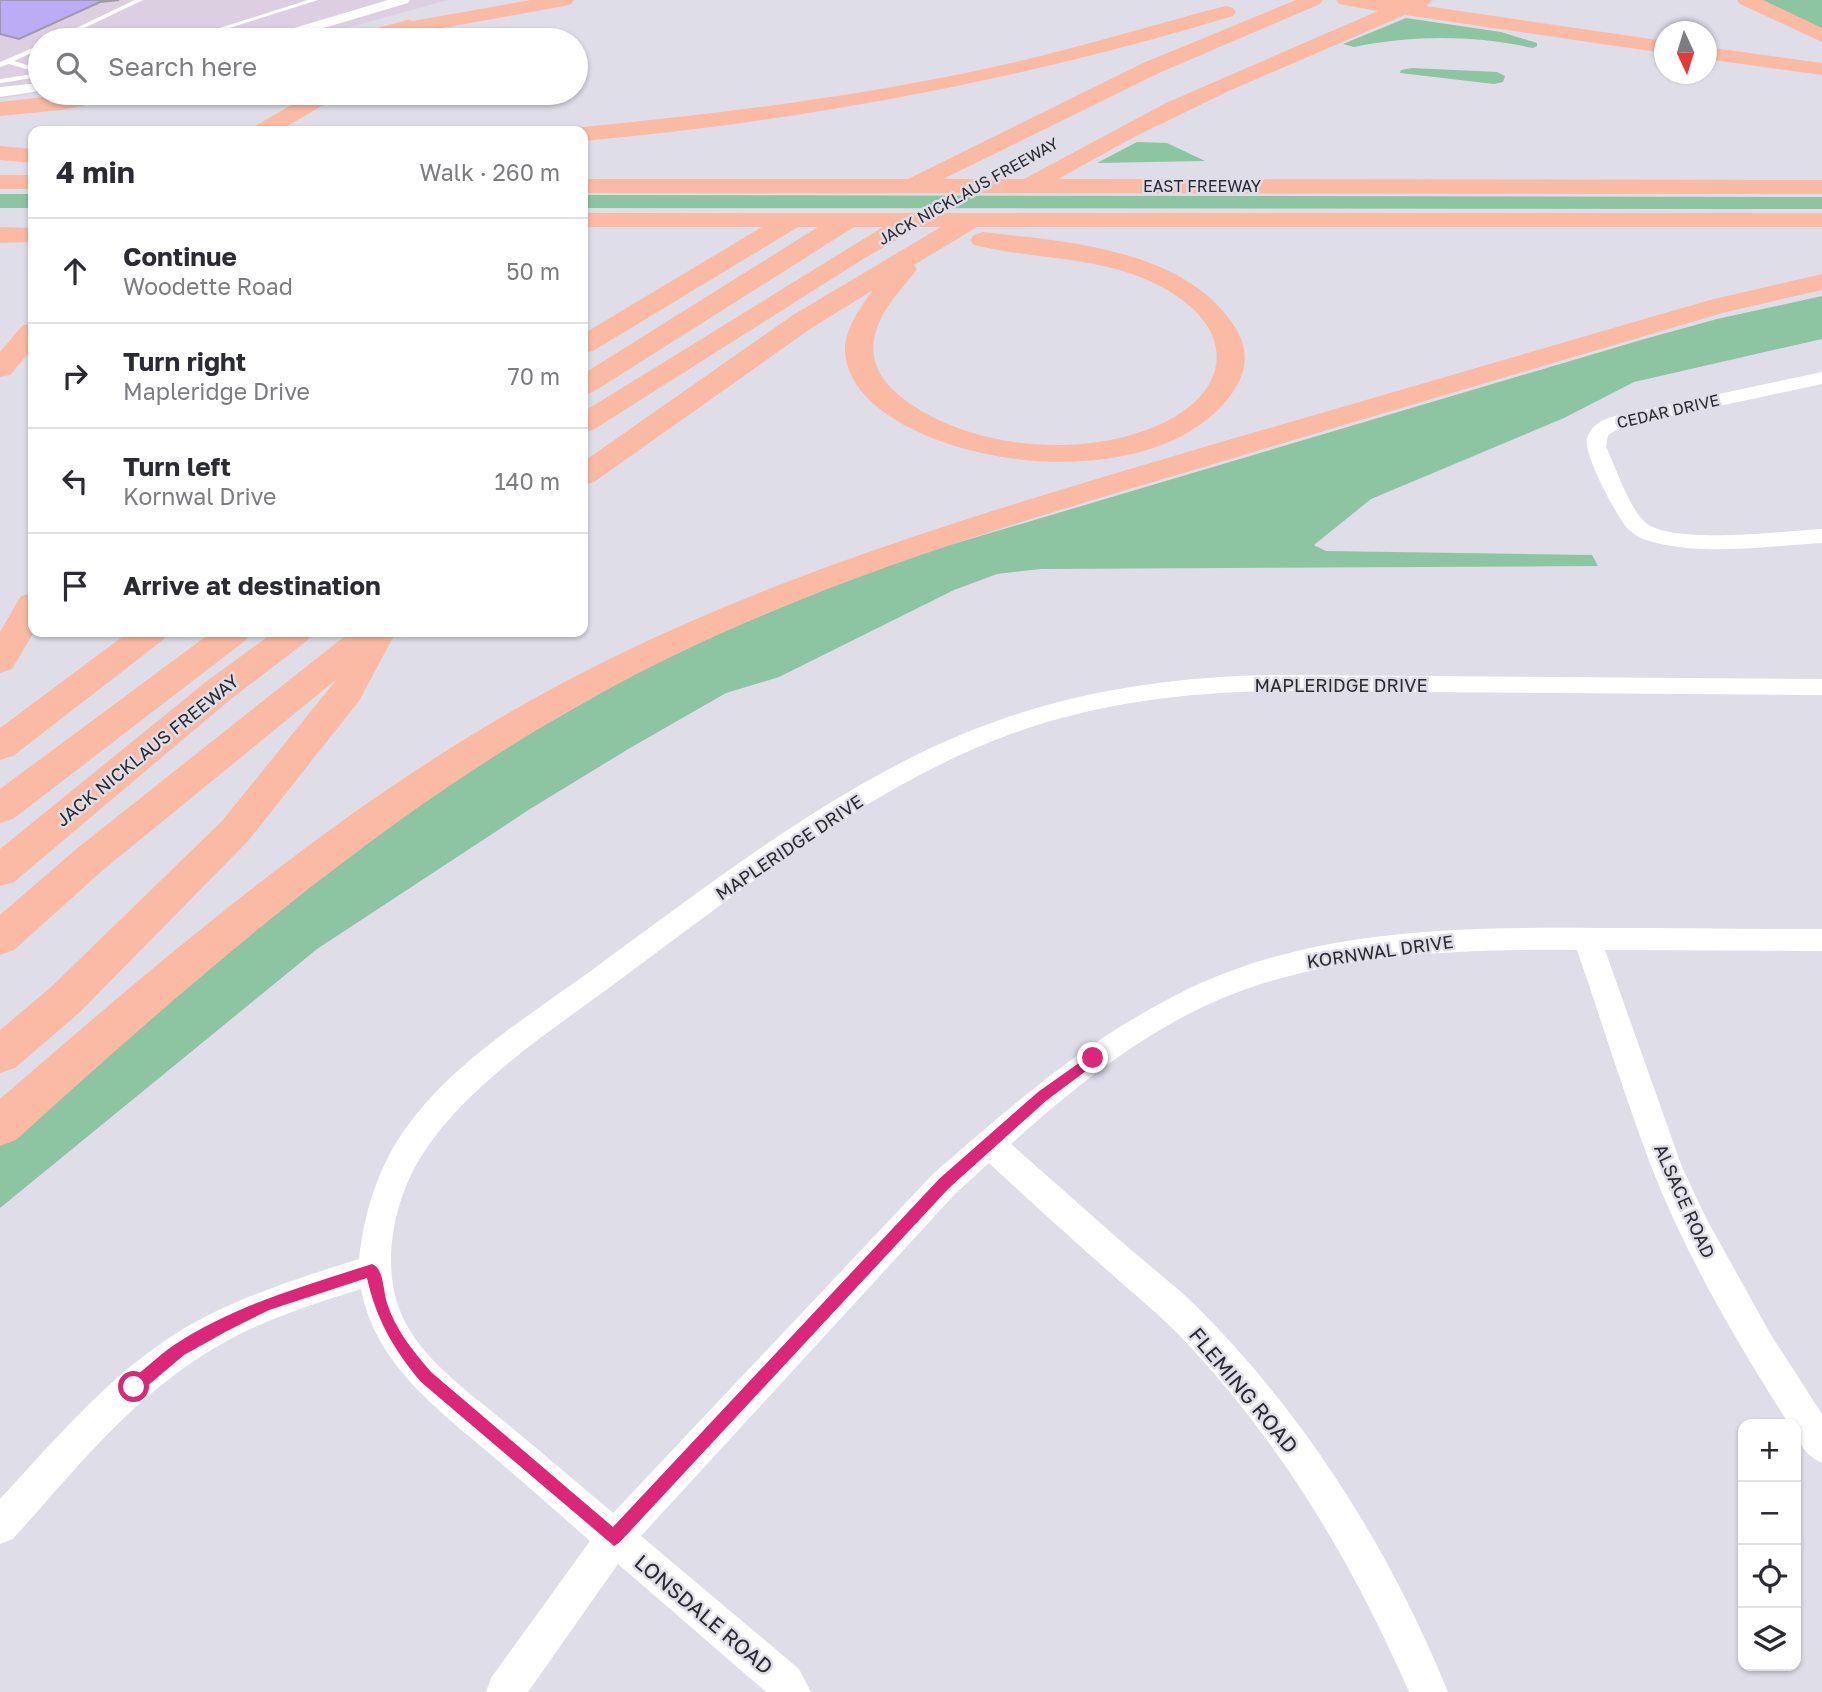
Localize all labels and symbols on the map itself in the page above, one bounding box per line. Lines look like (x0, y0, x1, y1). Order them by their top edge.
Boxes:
north arrow (1654, 21, 1717, 84)
street label: JACK NICKLAUS FREEWAY (874, 133, 1062, 249)
street label: EAST FREEWAY (1143, 176, 1262, 196)
street label: CEDAR DRIVE (1615, 389, 1721, 433)
street label: JACK NICKLAUS FREEWAY (51, 669, 243, 831)
street label: MAPLERIDGE DRIVE (1255, 674, 1427, 696)
street label: MAPLERIDGE DRIVE (711, 790, 867, 904)
street label: KORNWAL DRIVE (1305, 930, 1455, 972)
route end (1077, 1042, 1108, 1073)
street label: ALSACE ROAD (1650, 1141, 1720, 1261)
street label: FLEMING ROAD (1184, 1322, 1304, 1458)
route start (118, 1371, 149, 1402)
street label: LONSDALE ROAD (630, 1549, 778, 1679)

